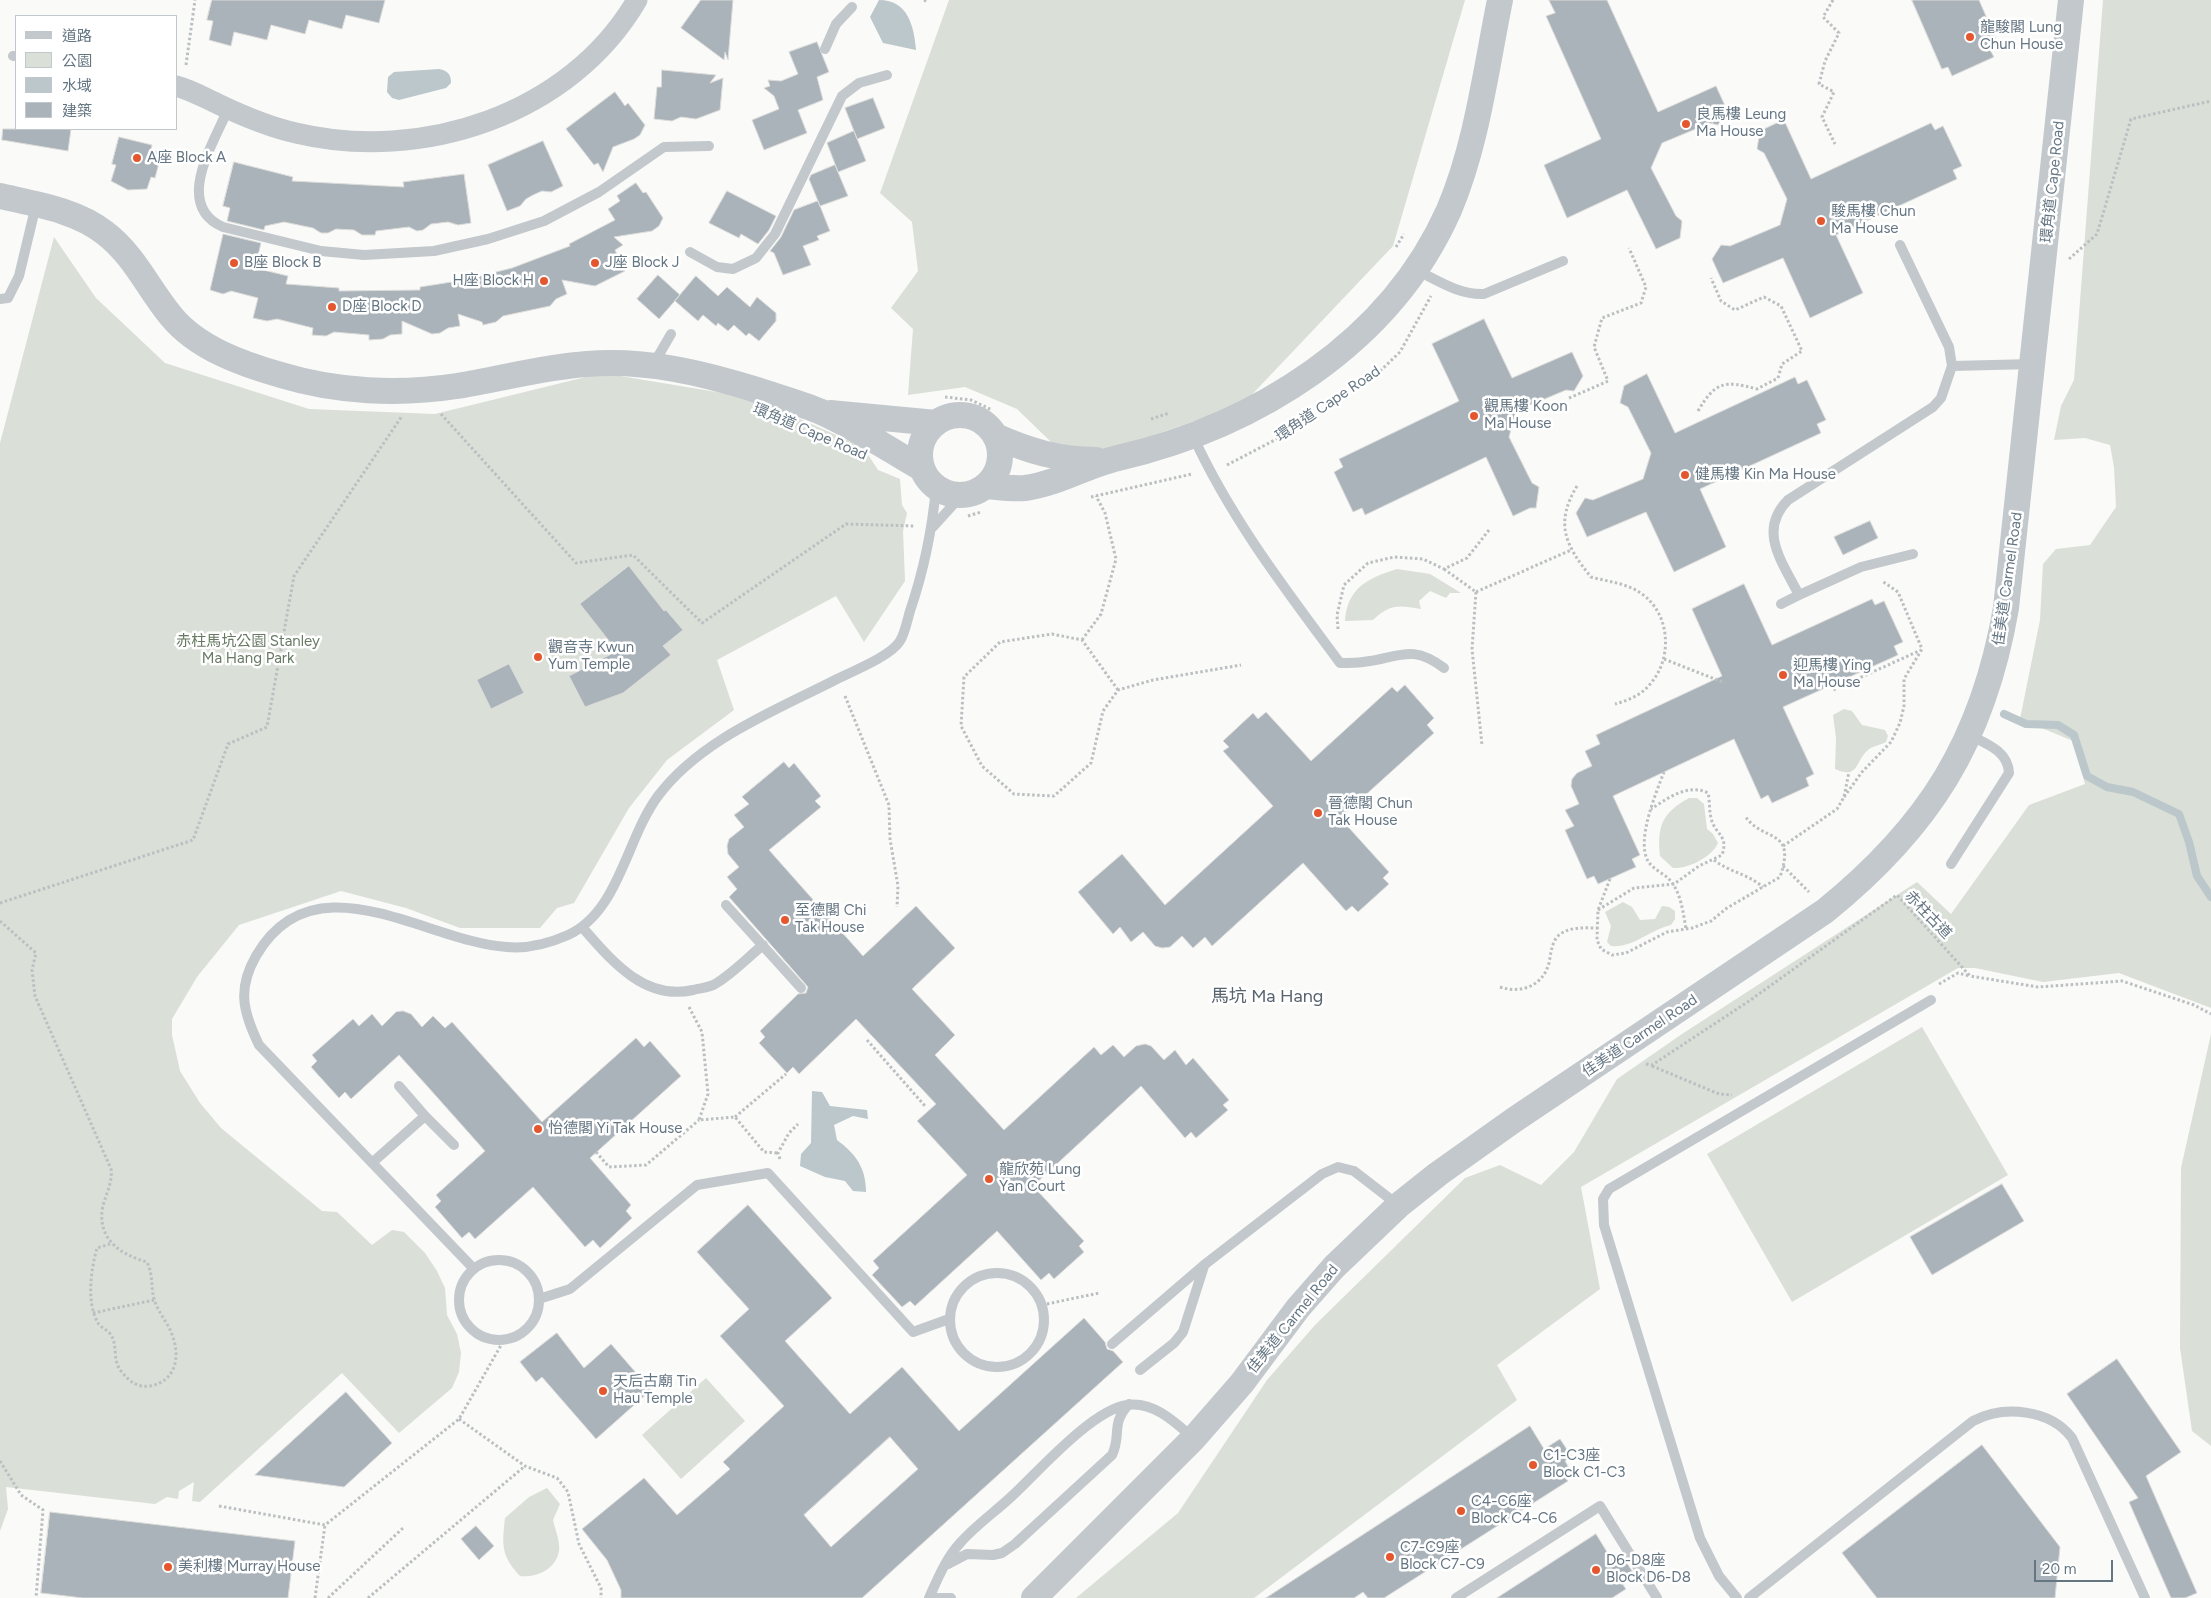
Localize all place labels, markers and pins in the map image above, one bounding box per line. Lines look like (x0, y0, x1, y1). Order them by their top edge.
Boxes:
place label: 龍駿閣 Lung Chun House (1980, 19, 2063, 54)
marker: 龍駿閣 Lung Chun House (1964, 31, 1976, 43)
place label: 良馬樓 Leung Ma House (1696, 106, 1786, 141)
marker: 良馬樓 Leung Ma House (1680, 118, 1692, 130)
place label: A座 Block A (147, 149, 226, 167)
marker: A座 Block A (131, 152, 143, 164)
place label: 駿馬樓 Chun Ma House (1831, 203, 1916, 238)
marker: 駿馬樓 Chun Ma House (1815, 215, 1827, 227)
place label: B座 Block B (244, 254, 321, 272)
place label: J座 Block J (605, 254, 679, 272)
marker: B座 Block B (228, 257, 240, 269)
marker: J座 Block J (589, 257, 601, 269)
place label: H座 Block H (453, 272, 534, 290)
marker: H座 Block H (538, 275, 550, 287)
place label: D座 Block D (342, 298, 422, 316)
marker: D座 Block D (326, 301, 338, 313)
place label: 觀馬樓 Koon Ma House (1484, 398, 1567, 433)
marker: 觀馬樓 Koon Ma House (1468, 410, 1480, 422)
place label: 健馬樓 Kin Ma House (1695, 466, 1836, 484)
marker: 健馬樓 Kin Ma House (1679, 469, 1691, 481)
place label: 觀音寺 Kwun Yum Temple (548, 639, 634, 674)
marker: 觀音寺 Kwun Yum Temple (532, 651, 544, 663)
place label: 迎馬樓 Ying Ma House (1793, 657, 1871, 692)
marker: 迎馬樓 Ying Ma House (1777, 669, 1789, 681)
place label: 晉德閣 Chun Tak House (1328, 795, 1413, 830)
marker: 晉德閣 Chun Tak House (1312, 807, 1324, 819)
place label: 至德閣 Chi Tak House (795, 902, 866, 937)
marker: 至德閣 Chi Tak House (779, 914, 791, 926)
place label: 怡德閣 Yi Tak House (548, 1120, 682, 1138)
marker: 怡德閣 Yi Tak House (532, 1123, 544, 1135)
place label: 龍欣苑 Lung Yan Court (999, 1161, 1081, 1196)
marker: 龍欣苑 Lung Yan Court (983, 1173, 995, 1185)
place label: 天后古廟 Tin Hau Temple (613, 1373, 697, 1408)
marker: 天后古廟 Tin Hau Temple (597, 1385, 609, 1397)
place label: C1-C3座 Block C1-C3 (1543, 1447, 1625, 1482)
marker: C1-C3座 Block C1-C3 (1527, 1459, 1539, 1471)
place label: C4-C6座 Block C4-C6 (1471, 1493, 1557, 1528)
marker: C4-C6座 Block C4-C6 (1455, 1505, 1467, 1517)
place label: C7-C9座 Block C7-C9 (1400, 1539, 1485, 1574)
marker: C7-C9座 Block C7-C9 (1384, 1551, 1396, 1563)
place label: D6-D8座 Block D6-D8 (1606, 1552, 1691, 1587)
place label: 美利樓 Murray House (178, 1558, 321, 1576)
marker: 美利樓 Murray House (162, 1561, 174, 1573)
marker: D6-D8座 Block D6-D8 (1590, 1564, 1602, 1576)

